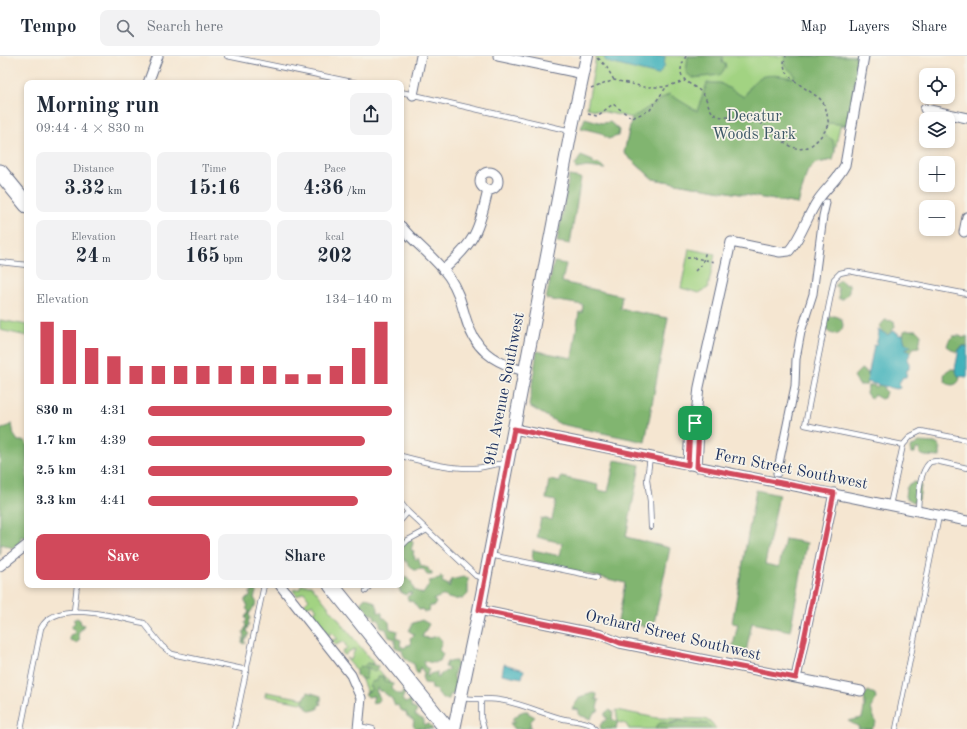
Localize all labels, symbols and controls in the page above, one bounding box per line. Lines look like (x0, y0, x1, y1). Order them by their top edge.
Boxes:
search box (100, 10, 380, 46)
icon: search (114, 17, 136, 39)
text: Tempo (20, 18, 76, 37)
text: Search here (146, 20, 223, 35)
text: Map (801, 20, 827, 34)
text: Layers (849, 20, 890, 34)
text: Share (912, 20, 947, 34)
map controls (919, 68, 955, 236)
button: locate (919, 68, 955, 104)
button: share (350, 93, 392, 135)
text: Morning run (36, 95, 159, 117)
park label: Decatur Woods Park (712, 109, 796, 143)
button: layers (919, 112, 955, 148)
text: 09:44 · 4 × 830 m (36, 122, 144, 135)
button: + (919, 156, 955, 192)
text: Distance (73, 164, 114, 175)
text: Time (202, 164, 226, 175)
text: Pace (324, 164, 346, 175)
text: 3.32 (64, 179, 105, 199)
text: 15:16 (188, 179, 240, 199)
text: 4:36 (303, 179, 344, 199)
text: km (105, 186, 122, 197)
text: /km (344, 186, 366, 197)
button: − (919, 200, 955, 236)
text: Elevation (71, 232, 116, 243)
text: Heart rate (189, 232, 239, 243)
text: kcal (325, 232, 344, 243)
text: 24 (76, 247, 99, 267)
text: 165 (185, 247, 220, 267)
text: 202 (317, 247, 352, 267)
text: m (99, 254, 111, 265)
text: bpm (220, 254, 243, 265)
text: Elevation (36, 293, 89, 306)
text: 134–140 m (325, 293, 392, 306)
street label: 9th Avenue Southwest (482, 311, 528, 467)
text: 830 m (36, 404, 73, 417)
text: 4:31 (100, 404, 126, 417)
pin (678, 406, 712, 440)
icon: arrive (684, 412, 706, 434)
text: 1.7 km (36, 434, 76, 447)
text: 4:39 (100, 434, 126, 447)
street label: Fern Street Southwest (713, 447, 869, 493)
text: 2.5 km (36, 464, 76, 477)
text: 4:31 (100, 464, 126, 477)
text: 3.3 km (36, 494, 76, 507)
text: 4:41 (100, 494, 126, 507)
button: Save (36, 534, 210, 580)
button: Share (218, 534, 392, 580)
street label: Orchard Street Southwest (584, 608, 763, 664)

